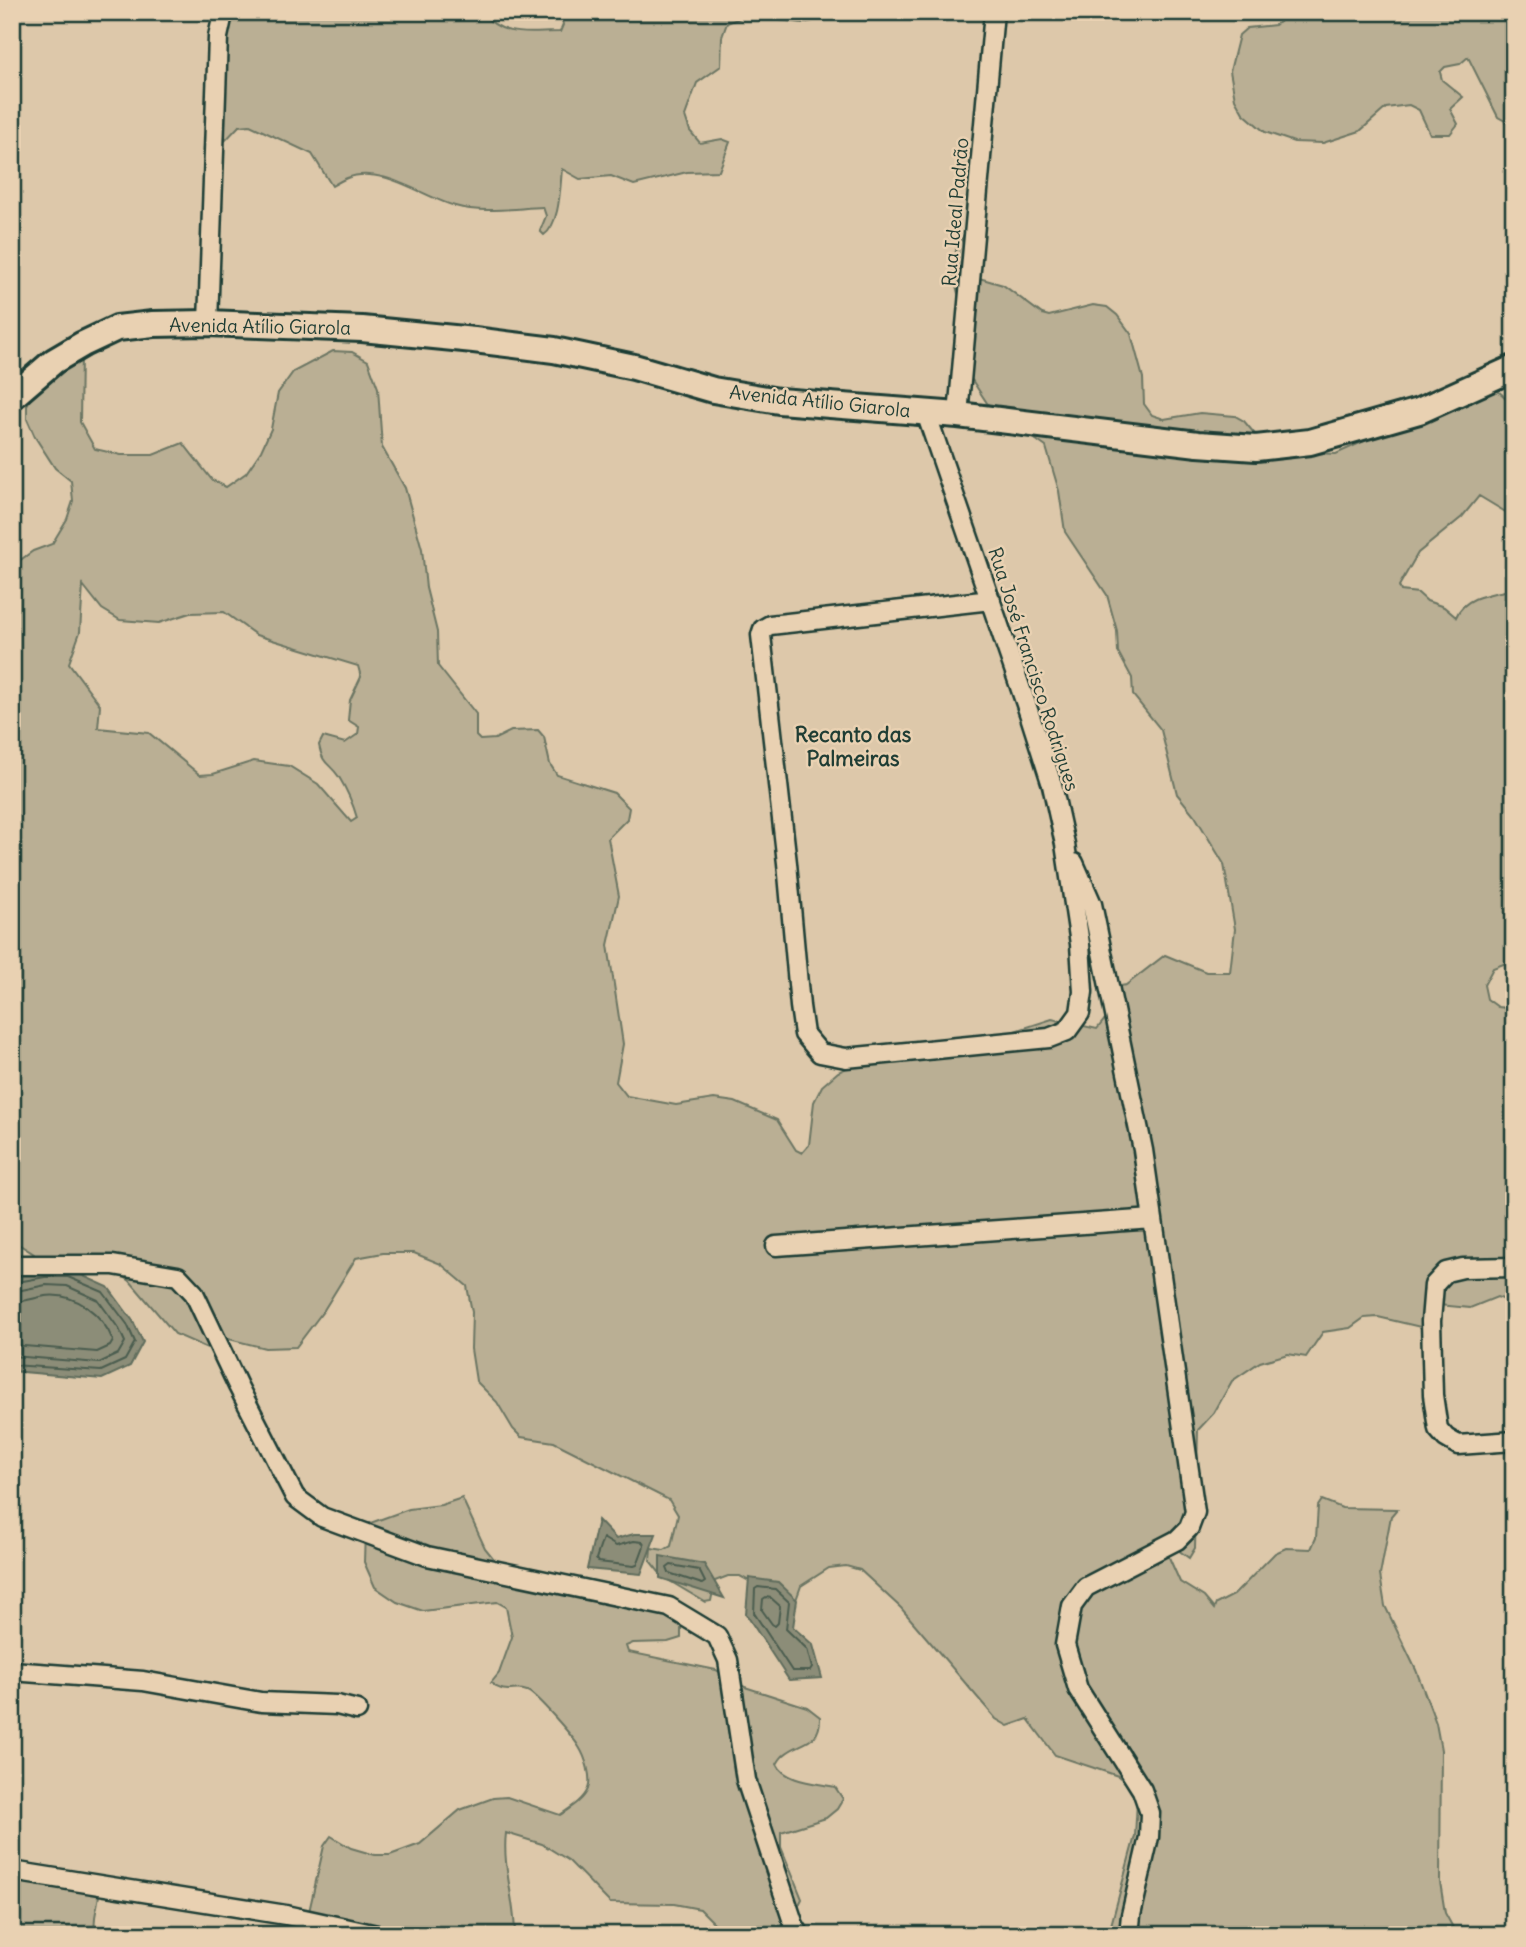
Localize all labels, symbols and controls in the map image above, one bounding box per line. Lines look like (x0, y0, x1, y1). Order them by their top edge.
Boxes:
street label: Rua Ideal Padrão (937, 137, 973, 287)
street label: Avenida Atílio Giarola (169, 312, 351, 340)
street label: Avenida Atílio Giarola (728, 380, 912, 422)
street label: Rua José Francisco Rodrigues (983, 544, 1085, 794)
district label: Recanto das Palmeiras (795, 721, 912, 772)

